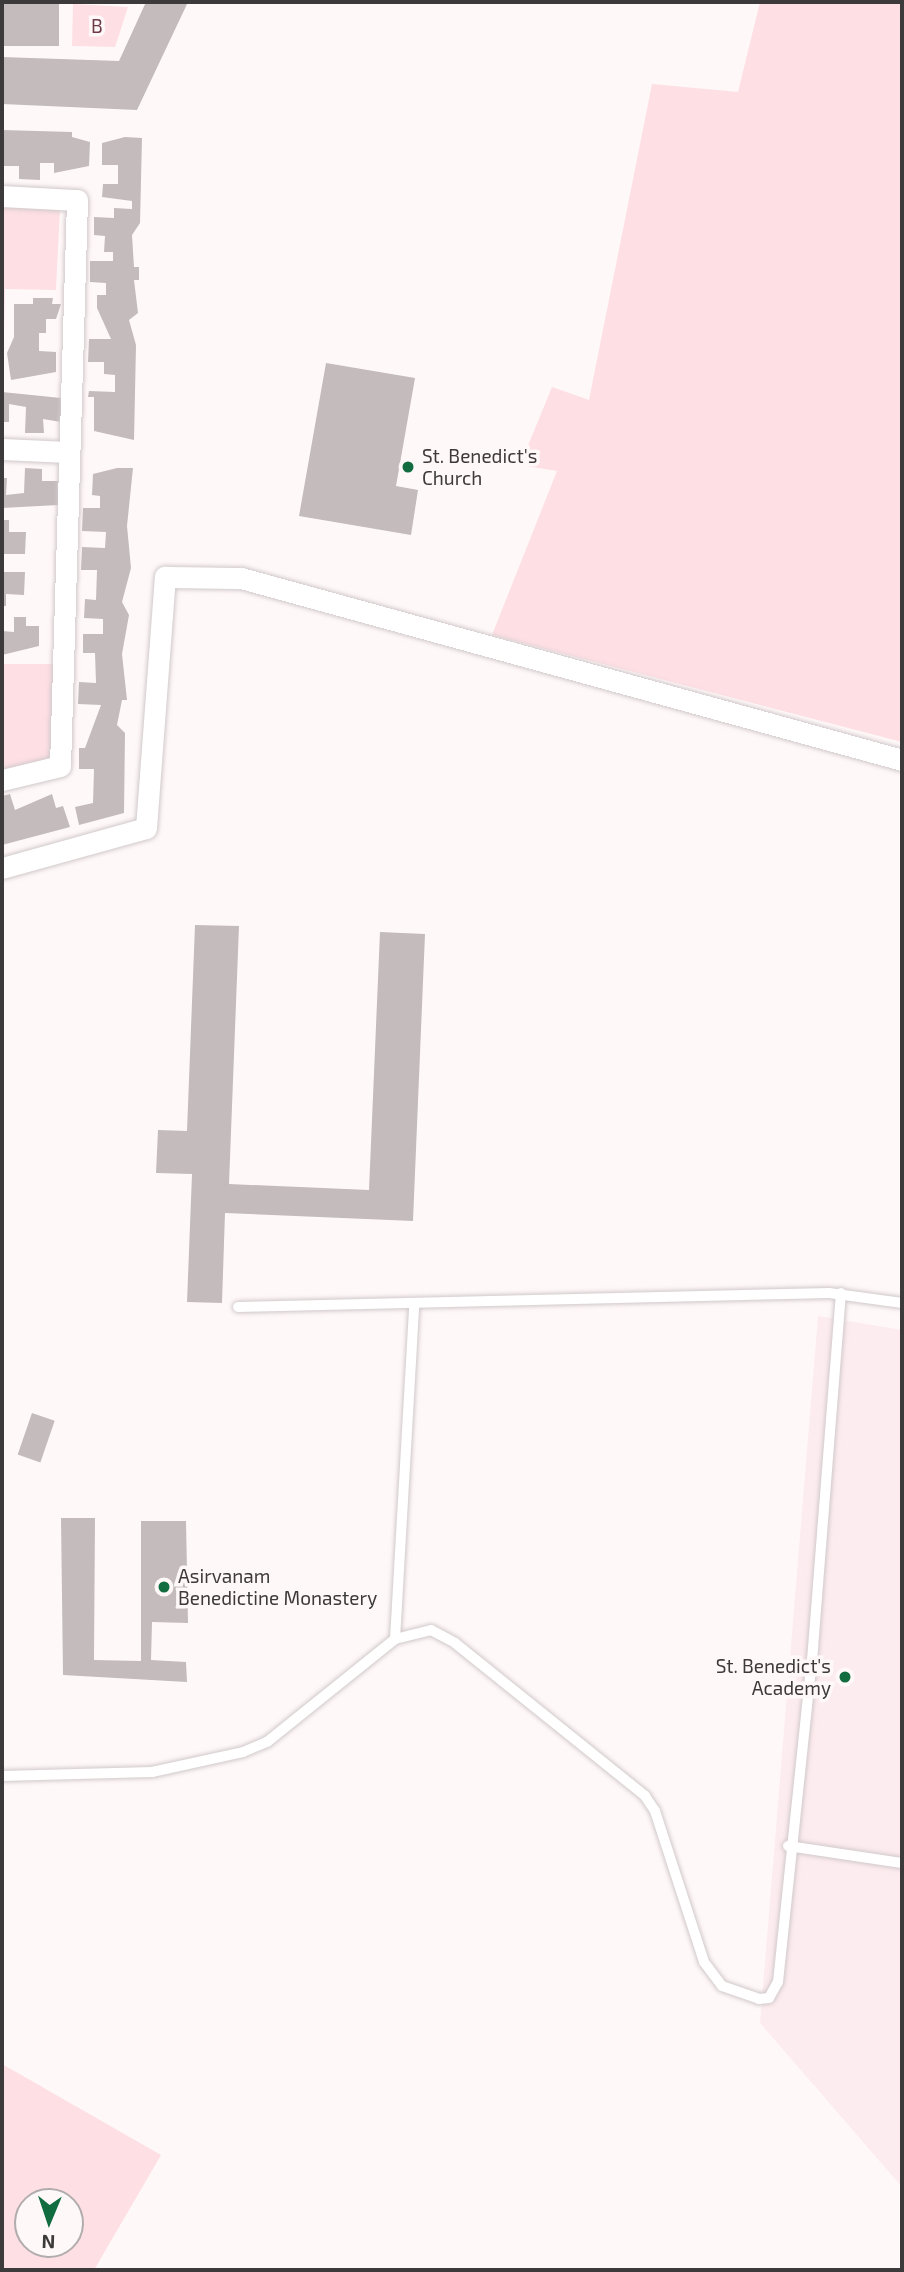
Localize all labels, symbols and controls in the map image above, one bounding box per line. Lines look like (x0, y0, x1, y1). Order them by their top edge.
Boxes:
park label: B (91, 15, 103, 37)
place label: St. Benedict's Church (422, 445, 537, 489)
marker: St. Benedict's Church (400, 459, 416, 475)
place label: Asirvanam Benedictine Monastery (178, 1565, 377, 1609)
marker: Asirvanam Benedictine Monastery (156, 1579, 172, 1595)
place label: St. Benedict's Academy (716, 1655, 831, 1699)
marker: St. Benedict's Academy (837, 1669, 853, 1685)
north arrow (14, 2188, 84, 2258)
text: N (41, 2231, 56, 2254)

